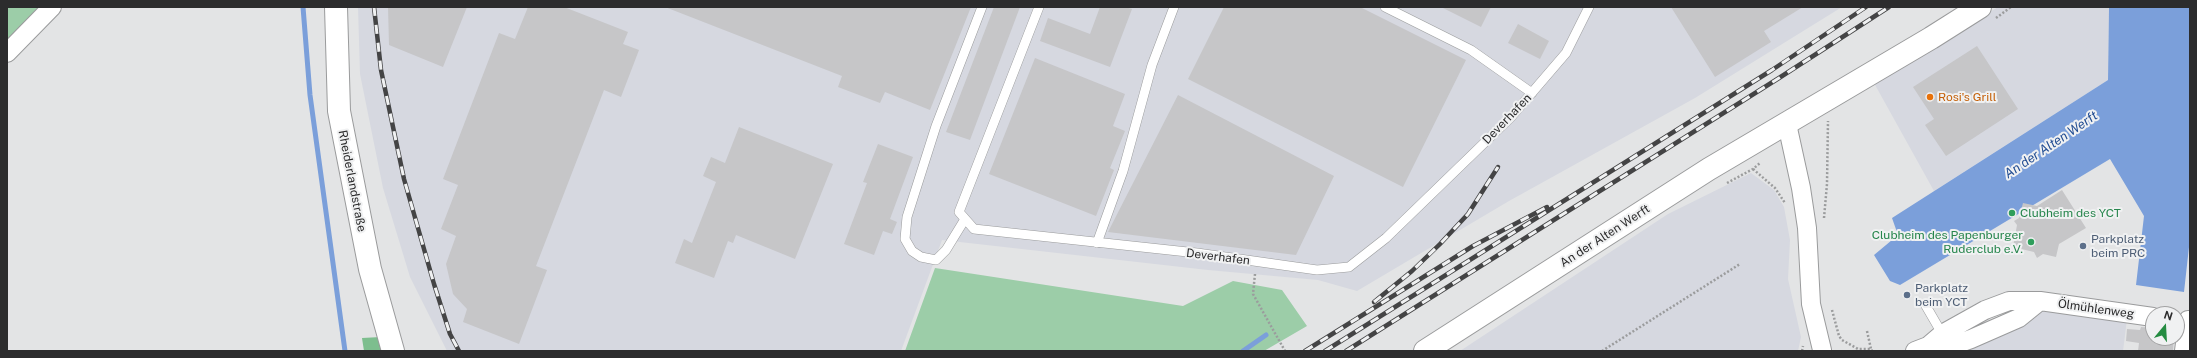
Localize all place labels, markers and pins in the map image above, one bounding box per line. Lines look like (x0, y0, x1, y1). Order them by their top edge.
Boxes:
place label: Rosi's Grill (1938, 90, 1996, 104)
marker: Rosi's Grill (1925, 92, 1935, 102)
place label: Clubheim des YCT (2020, 206, 2121, 220)
marker: Clubheim des YCT (2007, 208, 2017, 218)
place label: Clubheim des Papenburger Ruderclub e.V. (1872, 228, 2023, 256)
place label: Parkplatz beim PRC (2091, 232, 2145, 260)
marker: Clubheim des Papenburger Ruderclub e.V. (2026, 237, 2036, 247)
marker: Parkplatz beim PRC (2078, 241, 2088, 251)
place label: Parkplatz beim YCT (1915, 281, 1968, 309)
marker: Parkplatz beim YCT (1902, 290, 1912, 300)

